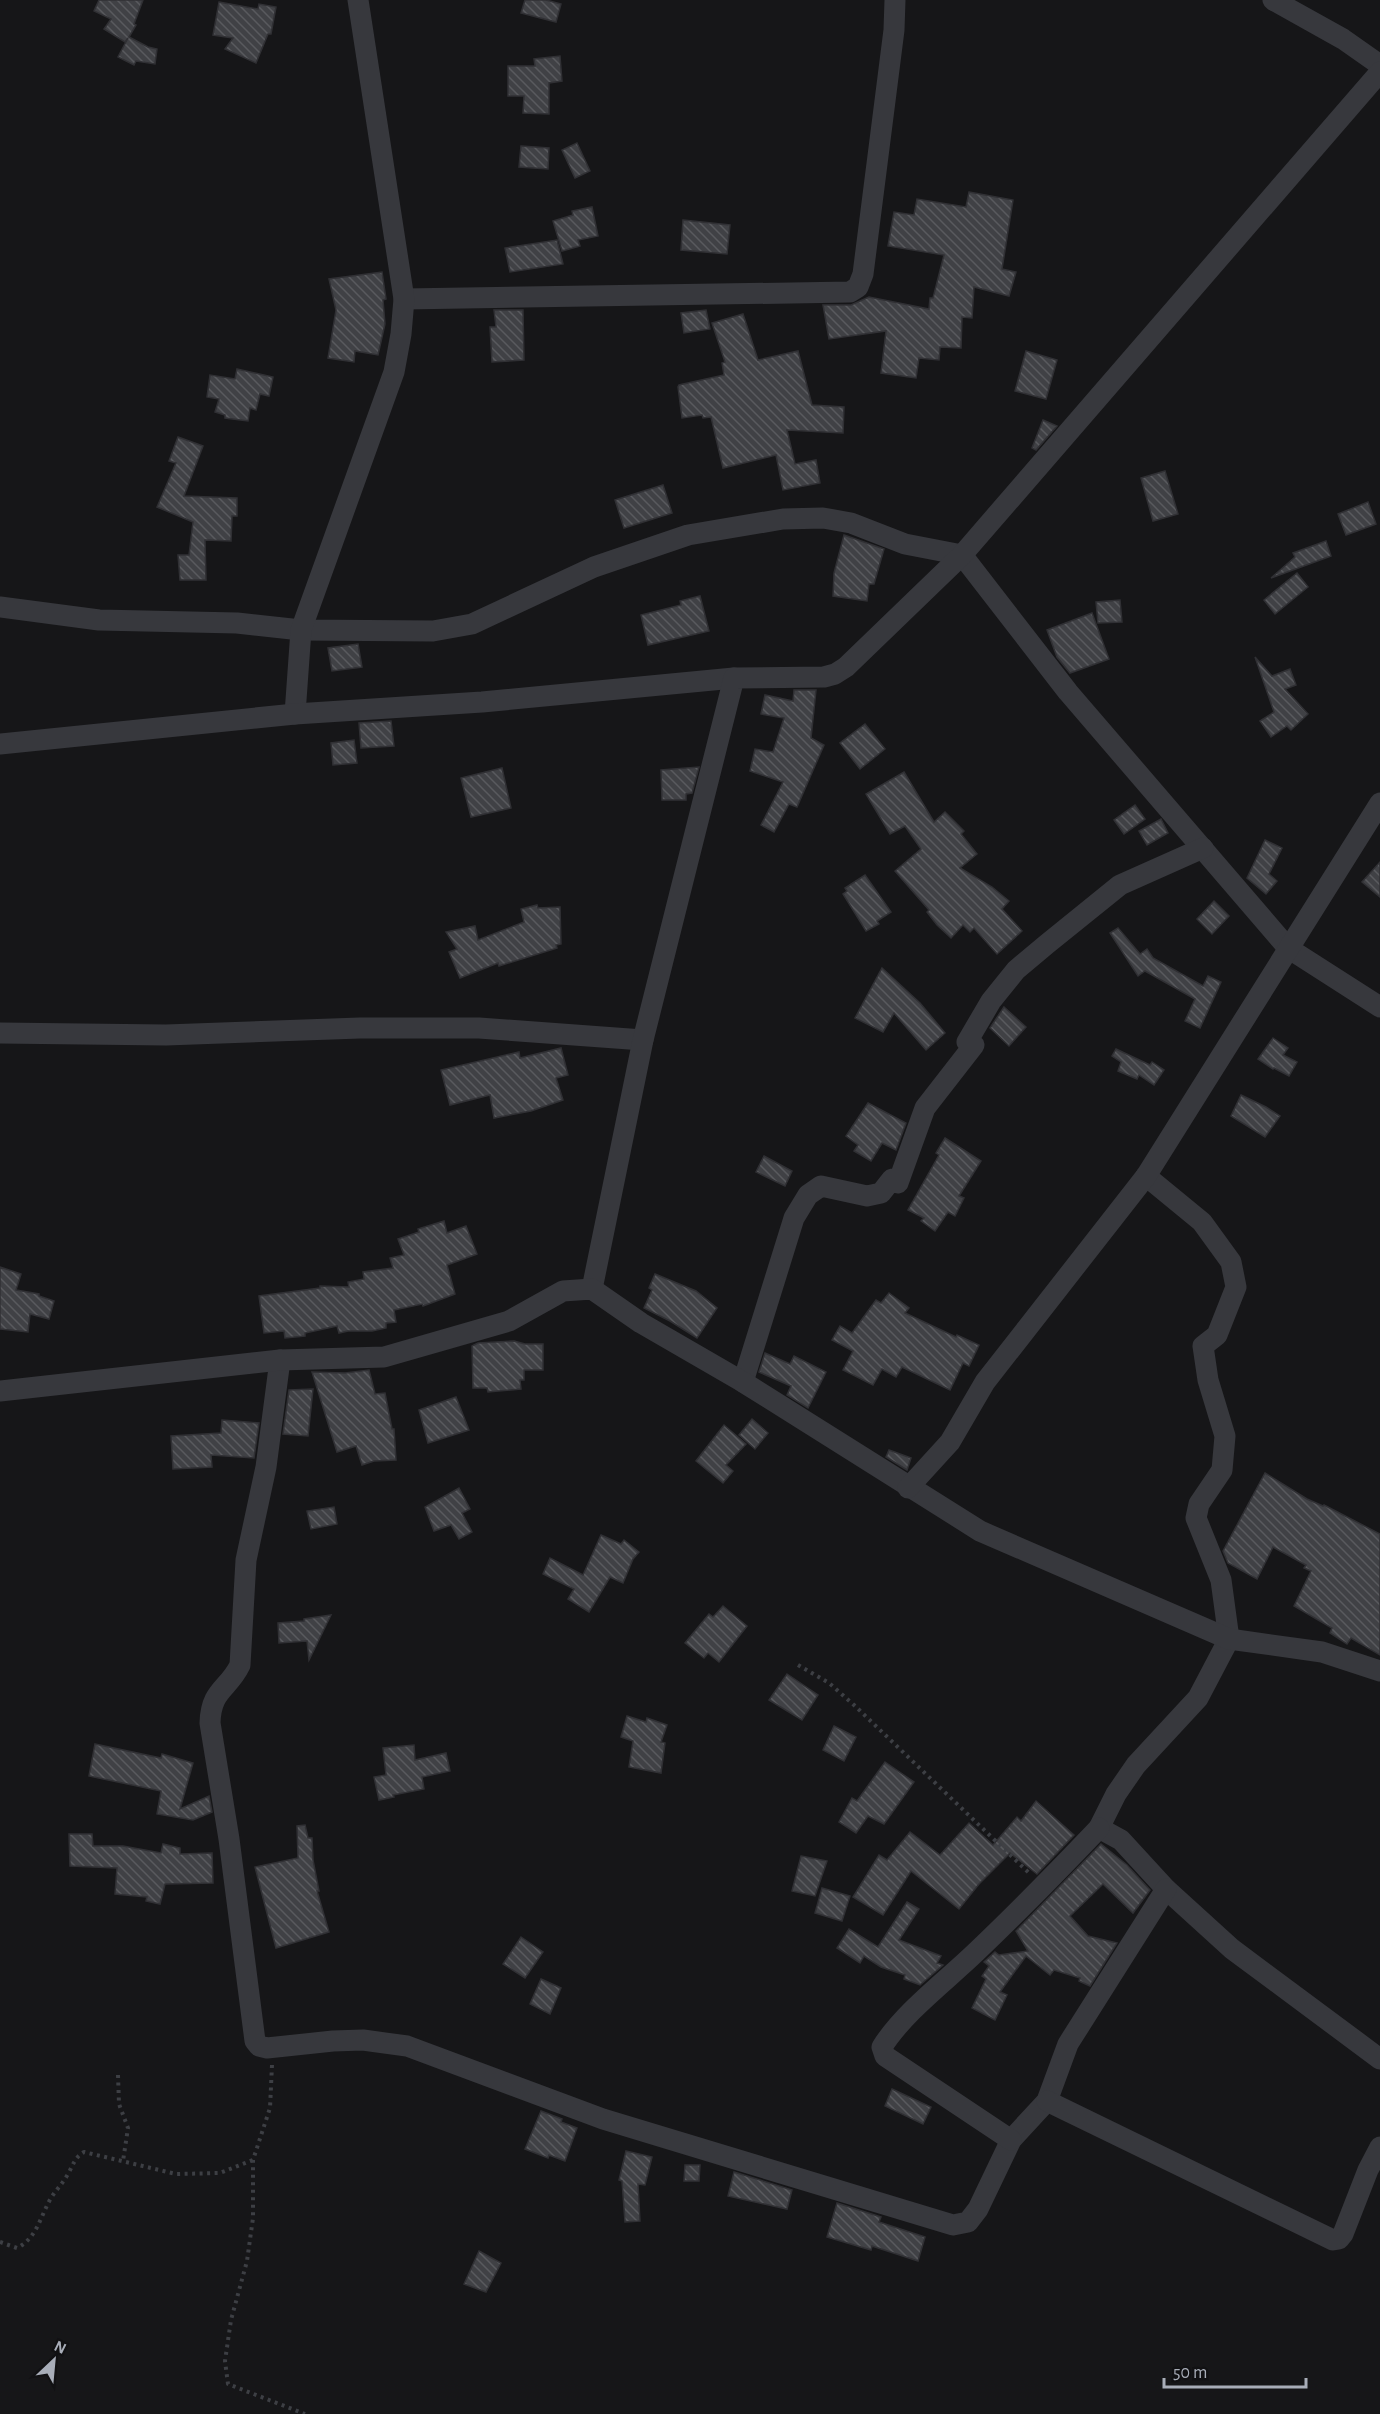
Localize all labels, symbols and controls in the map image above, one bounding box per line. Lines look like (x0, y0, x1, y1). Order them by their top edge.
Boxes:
north arrow (24, 2330, 84, 2390)
text: N (52, 2338, 69, 2357)
scale bar (1164, 2351, 1306, 2389)
text: 50 m (1173, 2364, 1207, 2382)

